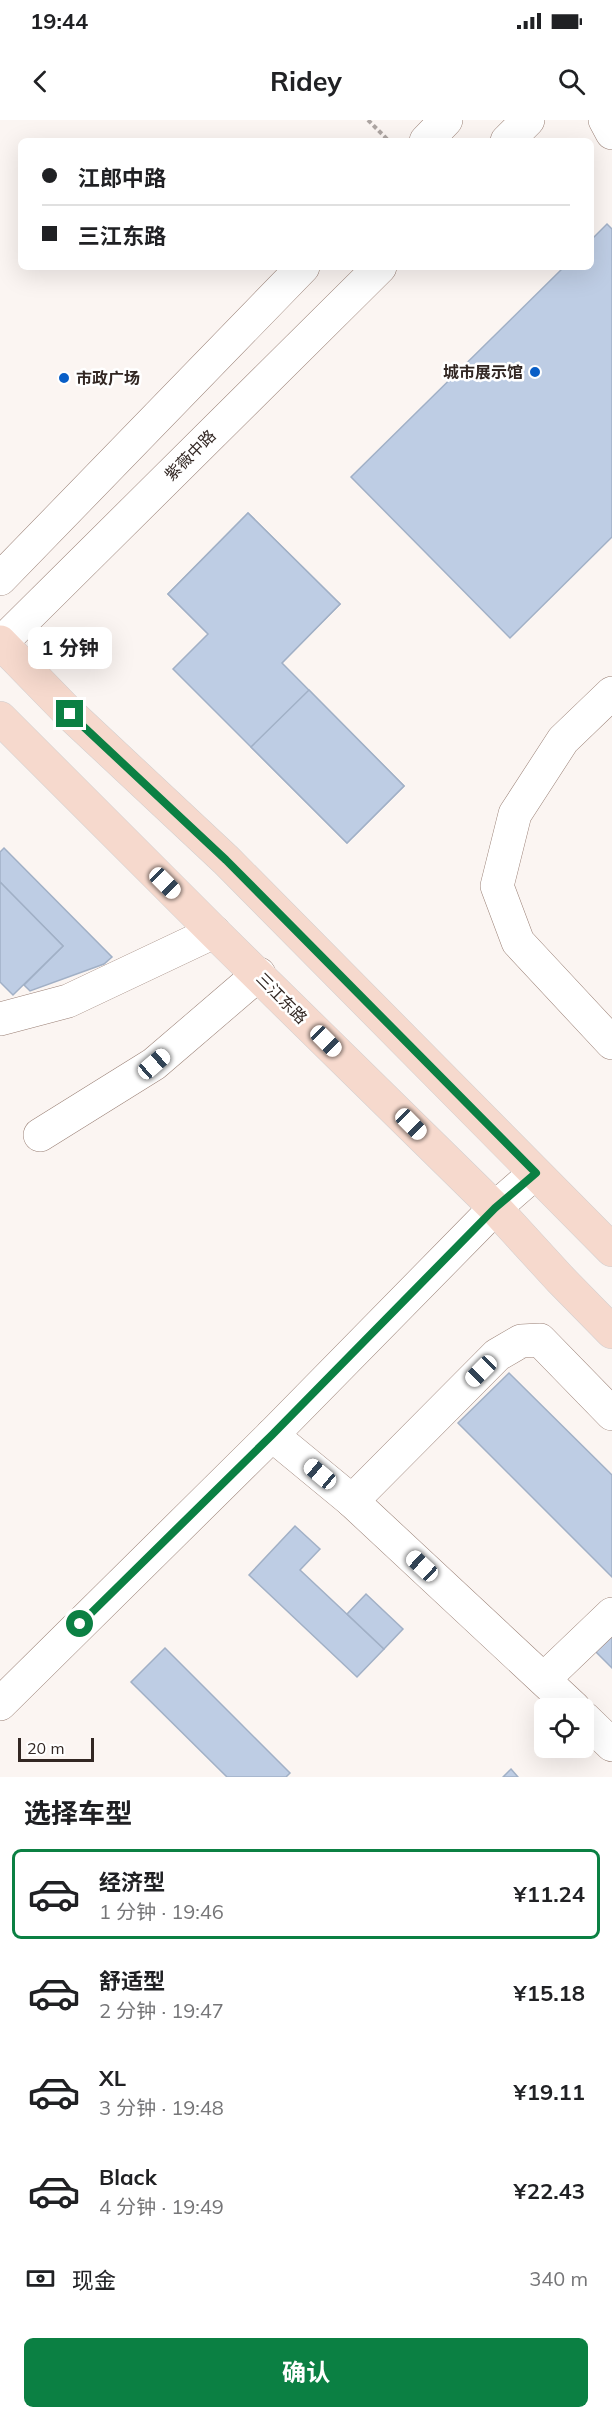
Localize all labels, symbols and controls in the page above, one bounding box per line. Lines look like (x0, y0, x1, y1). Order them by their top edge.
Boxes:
text: 19:44 (30, 7, 88, 35)
text: Ridey (270, 64, 342, 98)
icon: back (24, 65, 57, 98)
icon: search (555, 65, 588, 98)
text: 江郎中路 (78, 164, 166, 192)
text: 三江东路 (78, 222, 166, 250)
place label: 城市展示馆 (443, 362, 523, 382)
marker: 城市展示馆 (528, 365, 542, 379)
place label: 市政广场 (76, 368, 140, 388)
marker: 市政广场 (57, 371, 71, 385)
street label: 紫薇中路 (160, 425, 220, 485)
callout: 1 分钟 (28, 627, 112, 669)
text: 1 分钟 (41, 635, 99, 660)
route end (56, 700, 83, 727)
car (146, 864, 184, 902)
street label: 三江东路 (252, 968, 312, 1028)
car (307, 1022, 345, 1060)
car (135, 1045, 173, 1083)
car (392, 1105, 430, 1143)
car (462, 1352, 500, 1390)
car (300, 1456, 340, 1492)
car (403, 1547, 441, 1585)
route start (66, 1610, 93, 1637)
map controls (534, 1698, 594, 1758)
button: locate (534, 1698, 594, 1758)
scale bar (18, 1735, 94, 1762)
text: 20 m (27, 1738, 64, 1758)
text: 选择车型 (24, 1796, 132, 1830)
icon: car (27, 1867, 81, 1921)
text: 经济型 (99, 1868, 165, 1896)
text: ¥11.24 (514, 1880, 585, 1908)
text: 1 分钟 · 19:46 (99, 1899, 224, 1924)
icon: car (27, 1966, 81, 2020)
text: 舒适型 (99, 1967, 165, 1995)
text: ¥15.18 (514, 1979, 585, 2007)
text: 2 分钟 · 19:47 (99, 1998, 224, 2023)
text: XL (99, 2064, 126, 2092)
icon: car (27, 2065, 81, 2119)
text: ¥19.11 (514, 2078, 585, 2106)
text: 3 分钟 · 19:48 (99, 2095, 224, 2120)
text: Black (99, 2163, 157, 2191)
icon: car (27, 2164, 81, 2218)
text: ¥22.43 (514, 2177, 585, 2205)
text: 4 分钟 · 19:49 (99, 2194, 224, 2219)
icon: cash (24, 2262, 57, 2295)
text: 现金 (72, 2266, 116, 2294)
text: 340 m (529, 2266, 588, 2291)
button: 确认 (24, 2338, 588, 2407)

